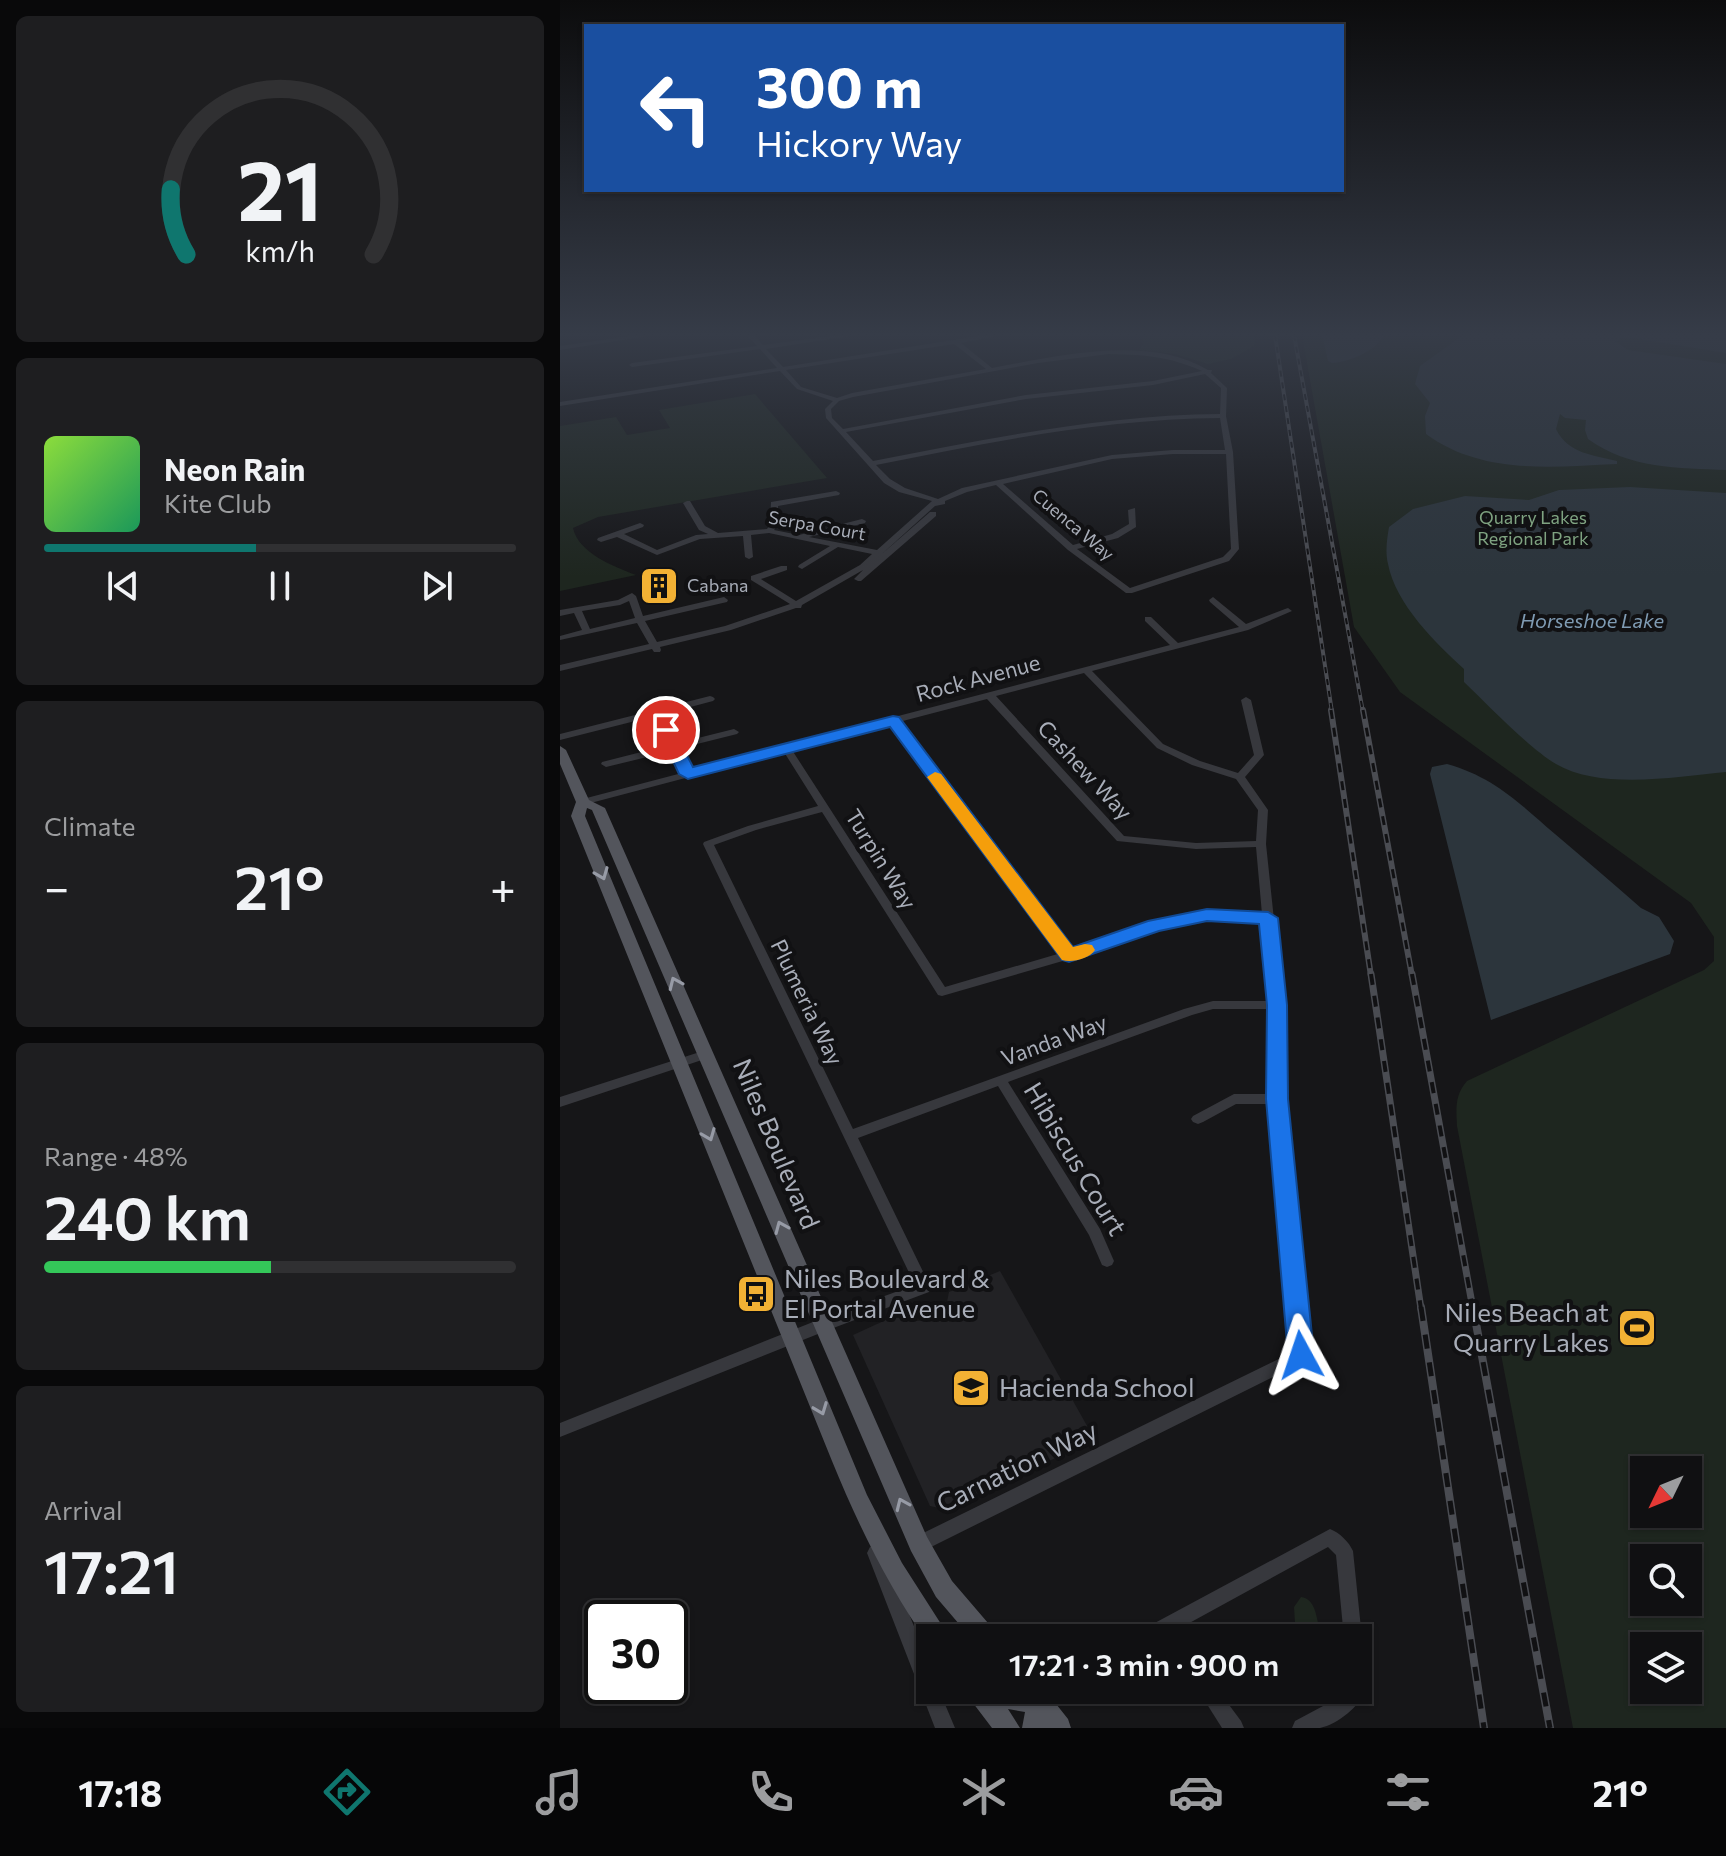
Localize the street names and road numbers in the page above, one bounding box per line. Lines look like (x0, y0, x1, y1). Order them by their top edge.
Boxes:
street label: Cuenca Way (1028, 484, 1119, 565)
street label: Serpa Court (767, 506, 868, 544)
street label: Rock Avenue (913, 648, 1043, 707)
street label: Cashew Way (1032, 714, 1138, 825)
street label: Turpin Way (840, 804, 923, 914)
street label: Plumeria Way (765, 934, 850, 1069)
street label: Vanda Way (997, 1008, 1110, 1071)
street label: Niles Boulevard (728, 1054, 827, 1233)
street label: Hibiscus Court (1018, 1076, 1134, 1240)
street label: Carnation Way (931, 1413, 1102, 1518)

